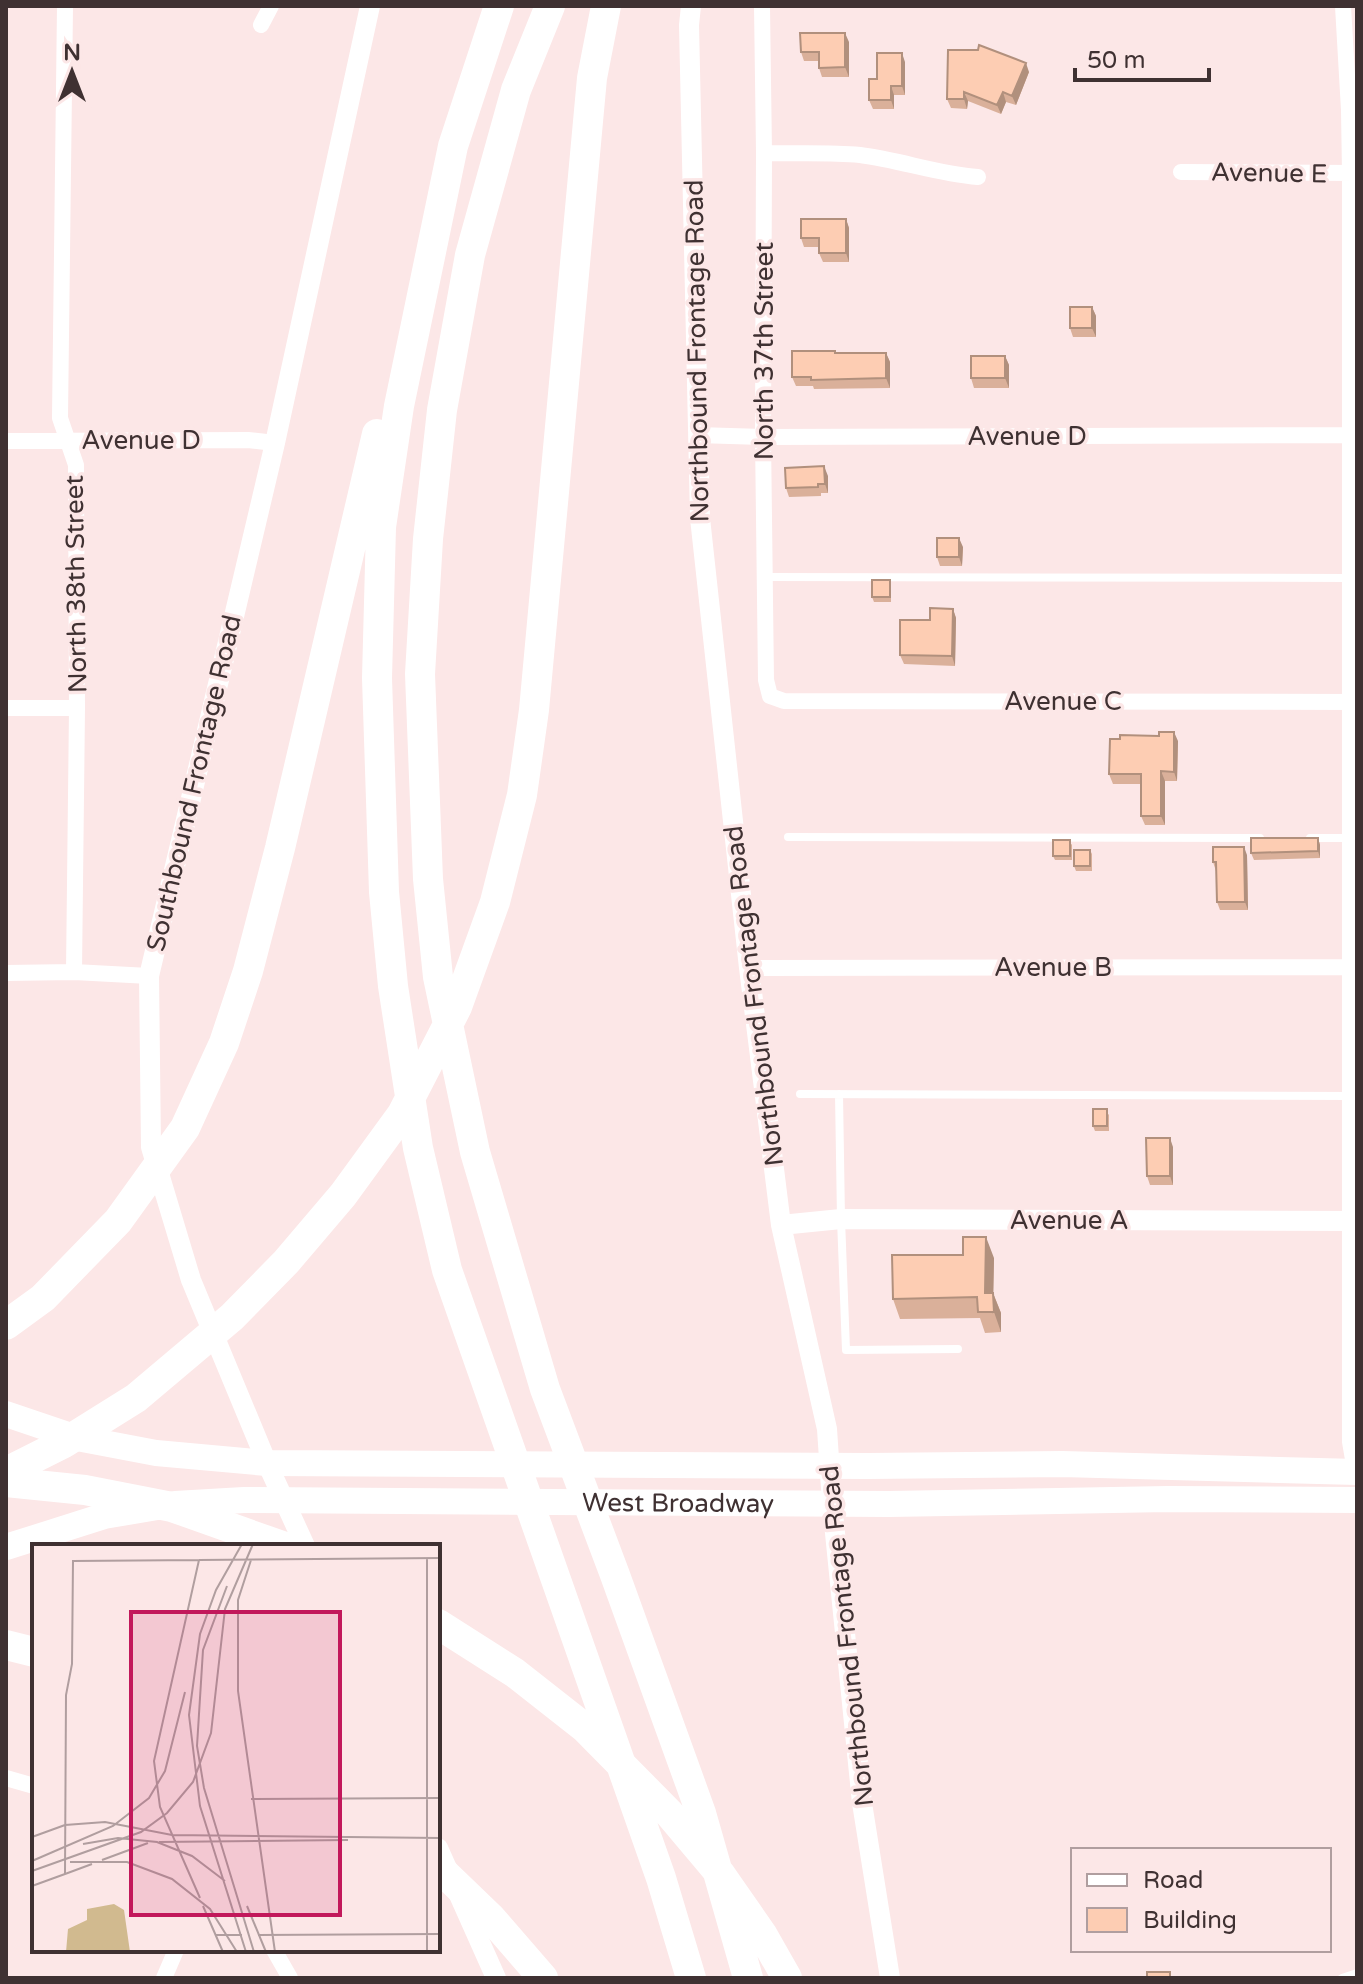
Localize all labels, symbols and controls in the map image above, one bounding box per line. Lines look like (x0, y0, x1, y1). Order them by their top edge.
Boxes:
north arrow (32, 32, 112, 112)
scale bar (1075, 32, 1209, 82)
text: N (63, 40, 81, 66)
text: 50 m (1087, 46, 1145, 75)
street label: Avenue E (1211, 156, 1327, 190)
street label: Northbound Frontage Road (679, 179, 715, 523)
street label: North 37th Street (749, 242, 780, 460)
street label: Avenue D (967, 421, 1087, 452)
street label: Avenue D (81, 425, 201, 456)
street label: North 38th Street (59, 475, 93, 693)
street label: Southbound Frontage Road (140, 612, 248, 954)
street label: Avenue C (1004, 686, 1122, 717)
street label: Northbound Frontage Road (718, 824, 790, 1168)
street label: Avenue B (994, 952, 1112, 983)
street label: Avenue A (1009, 1205, 1129, 1236)
street label: Northbound Frontage Road (814, 1464, 880, 1808)
street label: West Broadway (582, 1487, 774, 1519)
inset map (32, 1544, 440, 1952)
legend (1071, 1848, 1331, 1952)
text: Road (1143, 1866, 1203, 1895)
text: Building (1143, 1906, 1237, 1935)

